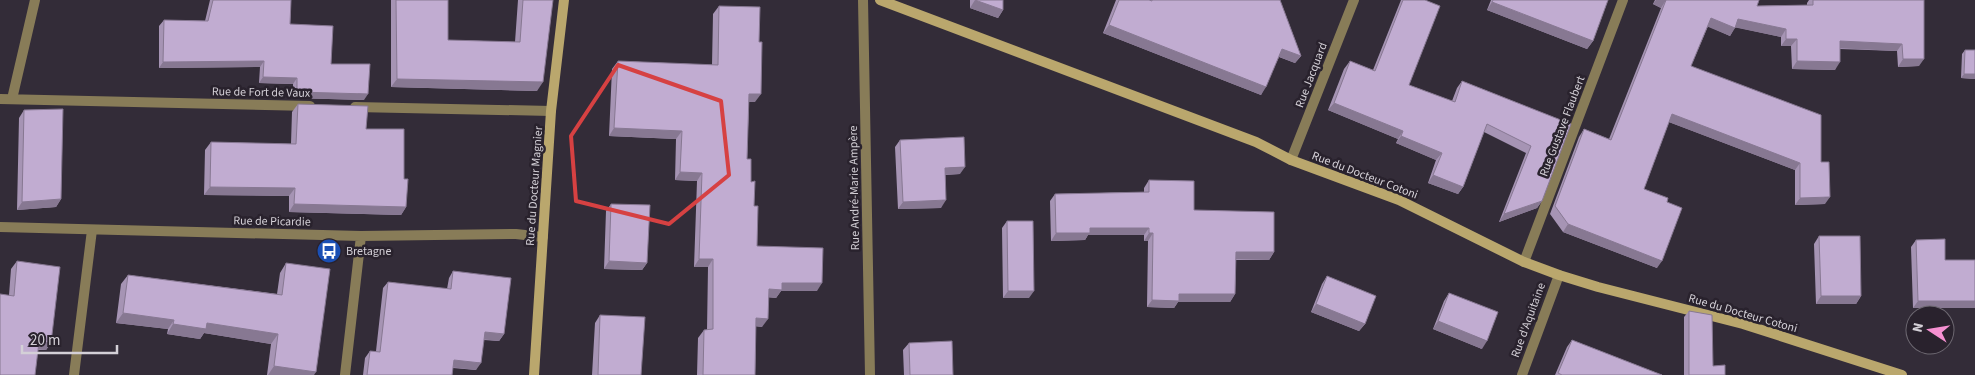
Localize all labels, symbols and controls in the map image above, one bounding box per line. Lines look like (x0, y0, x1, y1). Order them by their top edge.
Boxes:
street label: Rue Jacquard (1291, 40, 1332, 110)
street label: Rue Gustave Flaubert (1535, 73, 1589, 179)
street label: Rue de Fort de Vaux (212, 83, 311, 102)
street label: Rue du Docteur Magnier (522, 125, 547, 246)
street label: Rue André-Marie Ampère (845, 126, 864, 250)
street label: Rue du Docteur Cotoni (1309, 147, 1420, 204)
street label: Rue de Picardie (233, 212, 311, 231)
bus stop icon: Bretagne (316, 238, 342, 264)
place label: Bretagne (346, 243, 391, 260)
street label: Rue d'Aquitaine (1507, 280, 1550, 360)
street label: Rue du Docteur Cotoni (1686, 290, 1799, 337)
north arrow (1905, 305, 1955, 355)
text: N (1908, 321, 1929, 334)
scale bar (22, 322, 118, 354)
text: 20 m (30, 330, 60, 351)

